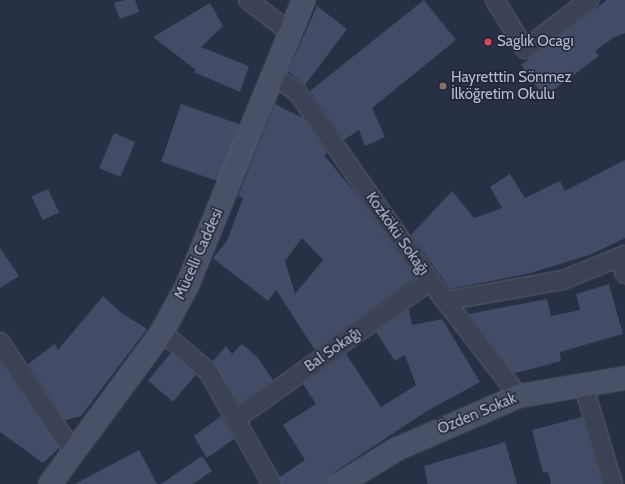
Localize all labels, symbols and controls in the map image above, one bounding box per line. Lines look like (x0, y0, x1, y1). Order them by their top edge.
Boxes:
place label: Saglık Ocagı (497, 33, 574, 51)
marker: Saglık Ocagı (482, 36, 494, 48)
place label: Hayretttin Sönmez İlköğretim Okulu (451, 68, 572, 103)
marker: Hayretttin Sönmez İlköğretim Okulu (438, 81, 448, 91)
street label: Kozkökü Sokağı (362, 189, 432, 279)
street label: Mücelli Caddesi (171, 206, 227, 302)
street label: Bal Sokağı (301, 324, 365, 376)
street label: Özden Sokak (435, 389, 519, 439)

